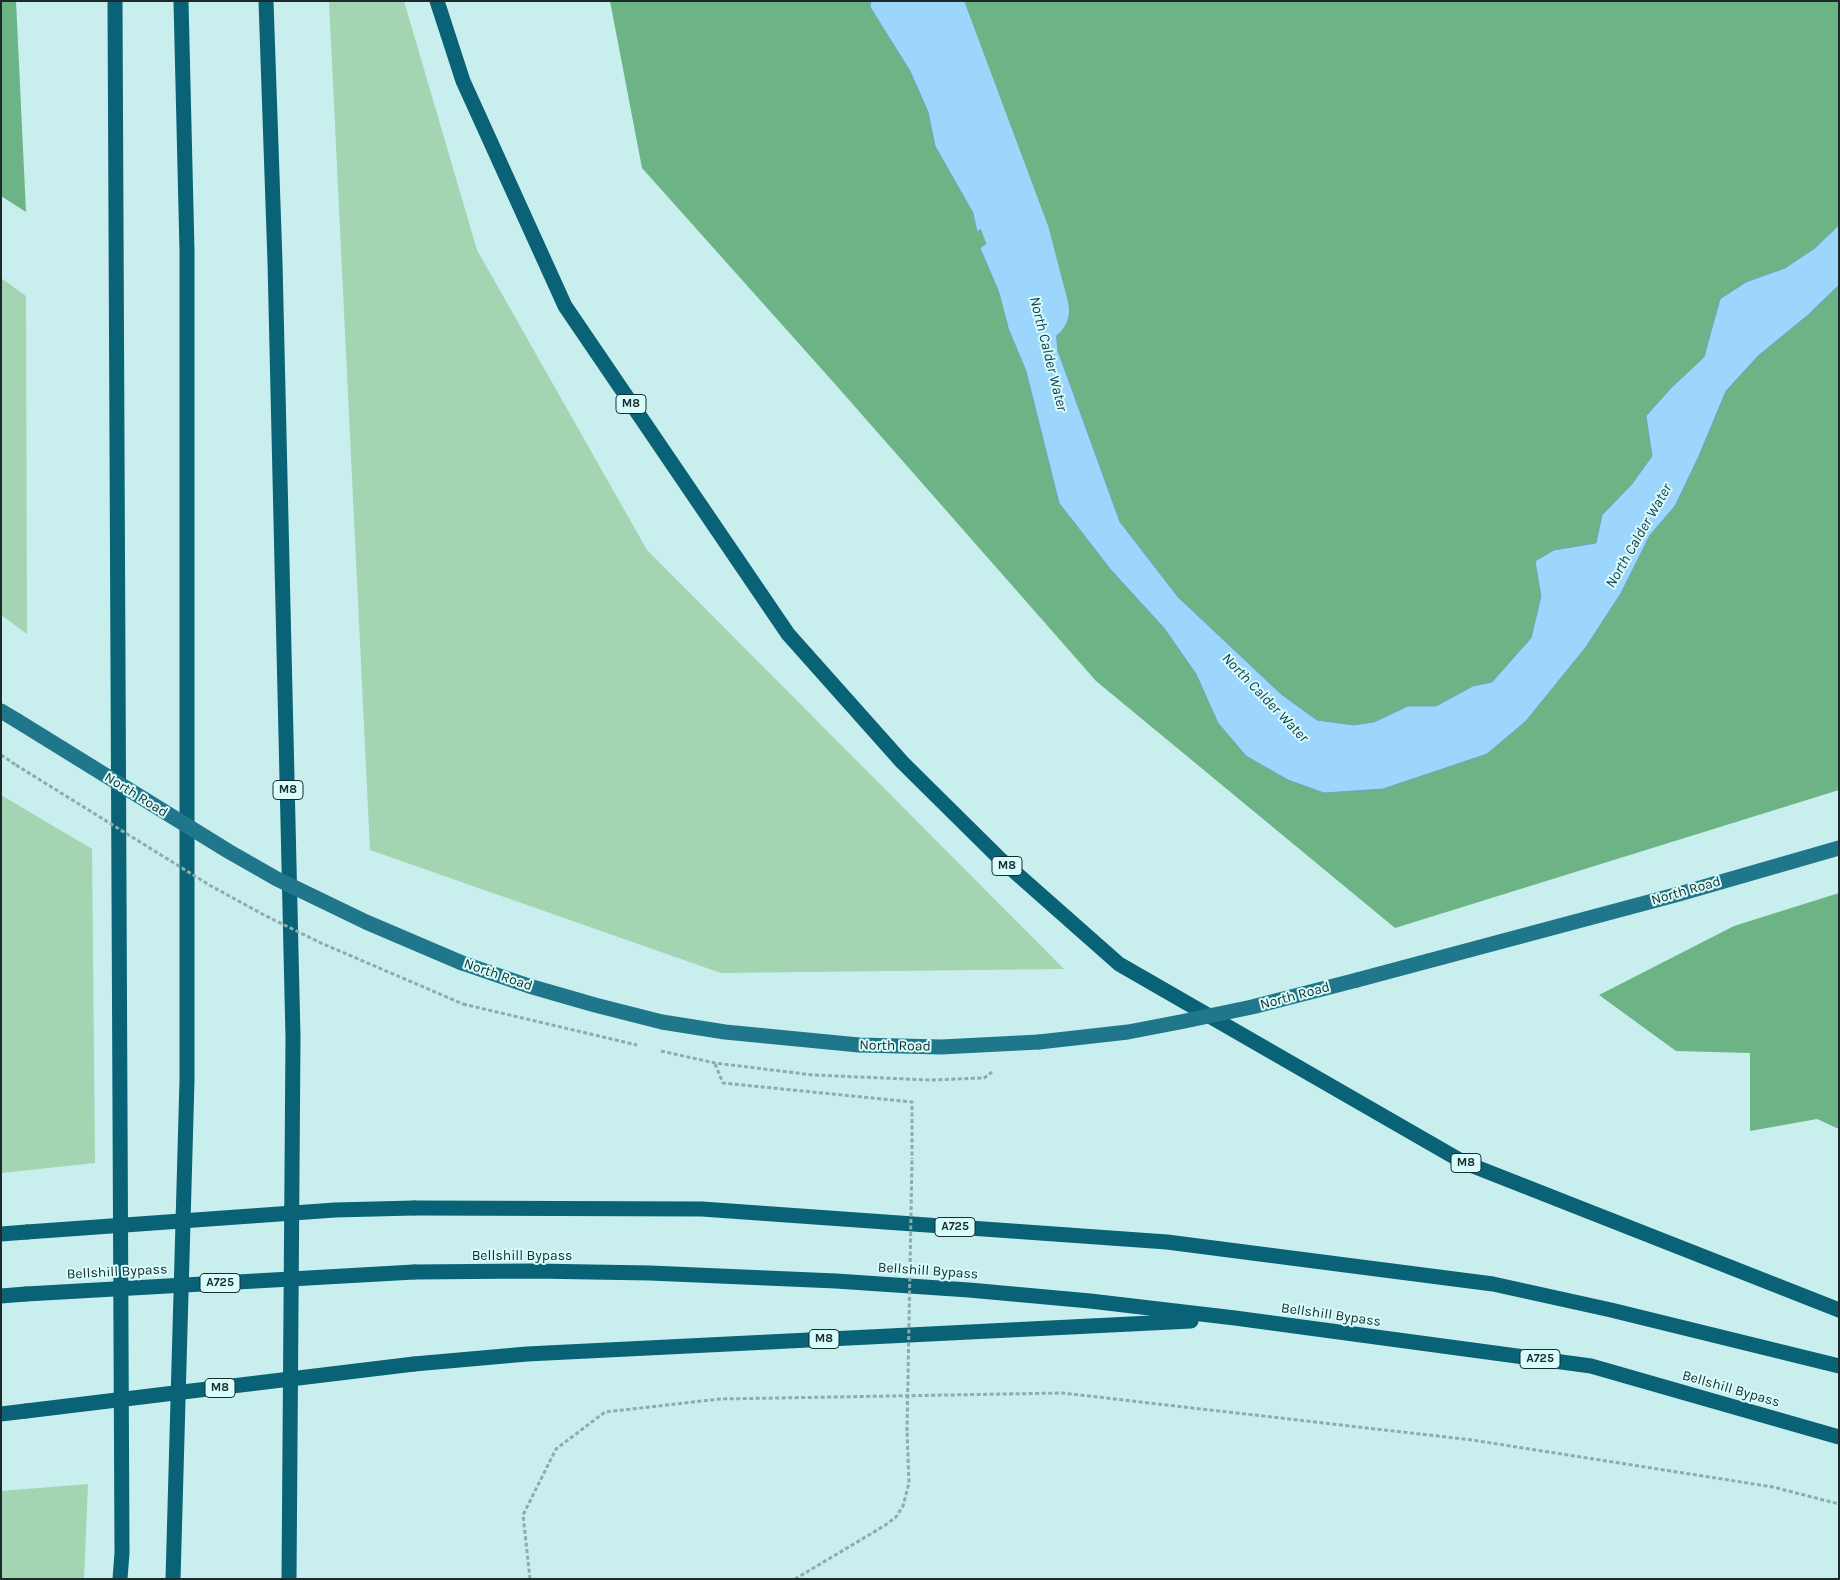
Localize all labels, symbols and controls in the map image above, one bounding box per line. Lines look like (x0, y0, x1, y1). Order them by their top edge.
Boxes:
water label: North Calder Water (1025, 295, 1071, 413)
road number: M8 (616, 394, 646, 414)
water label: North Calder Water (1602, 481, 1676, 591)
water label: North Calder Water (1218, 649, 1312, 747)
street label: North Road (101, 769, 171, 821)
road number: M8 (273, 780, 303, 800)
road number: M8 (992, 856, 1022, 876)
street label: North Road (1649, 873, 1723, 909)
street label: North Road (461, 955, 535, 995)
street label: North Road (1258, 979, 1332, 1013)
street label: North Road (859, 1037, 931, 1055)
road number: M8 (1451, 1154, 1481, 1172)
road number: A725 (935, 1218, 975, 1236)
street label: Bellshill Bypass (472, 1248, 572, 1264)
street label: Bellshill Bypass (877, 1259, 979, 1283)
street label: Bellshill Bypass (66, 1261, 168, 1283)
road number: A725 (200, 1274, 240, 1292)
street label: Bellshill Bypass (1280, 1300, 1382, 1330)
road number: M8 (809, 1330, 839, 1348)
road number: A725 (1520, 1350, 1560, 1368)
street label: Bellshill Bypass (1680, 1367, 1782, 1411)
road number: M8 (205, 1379, 235, 1398)

